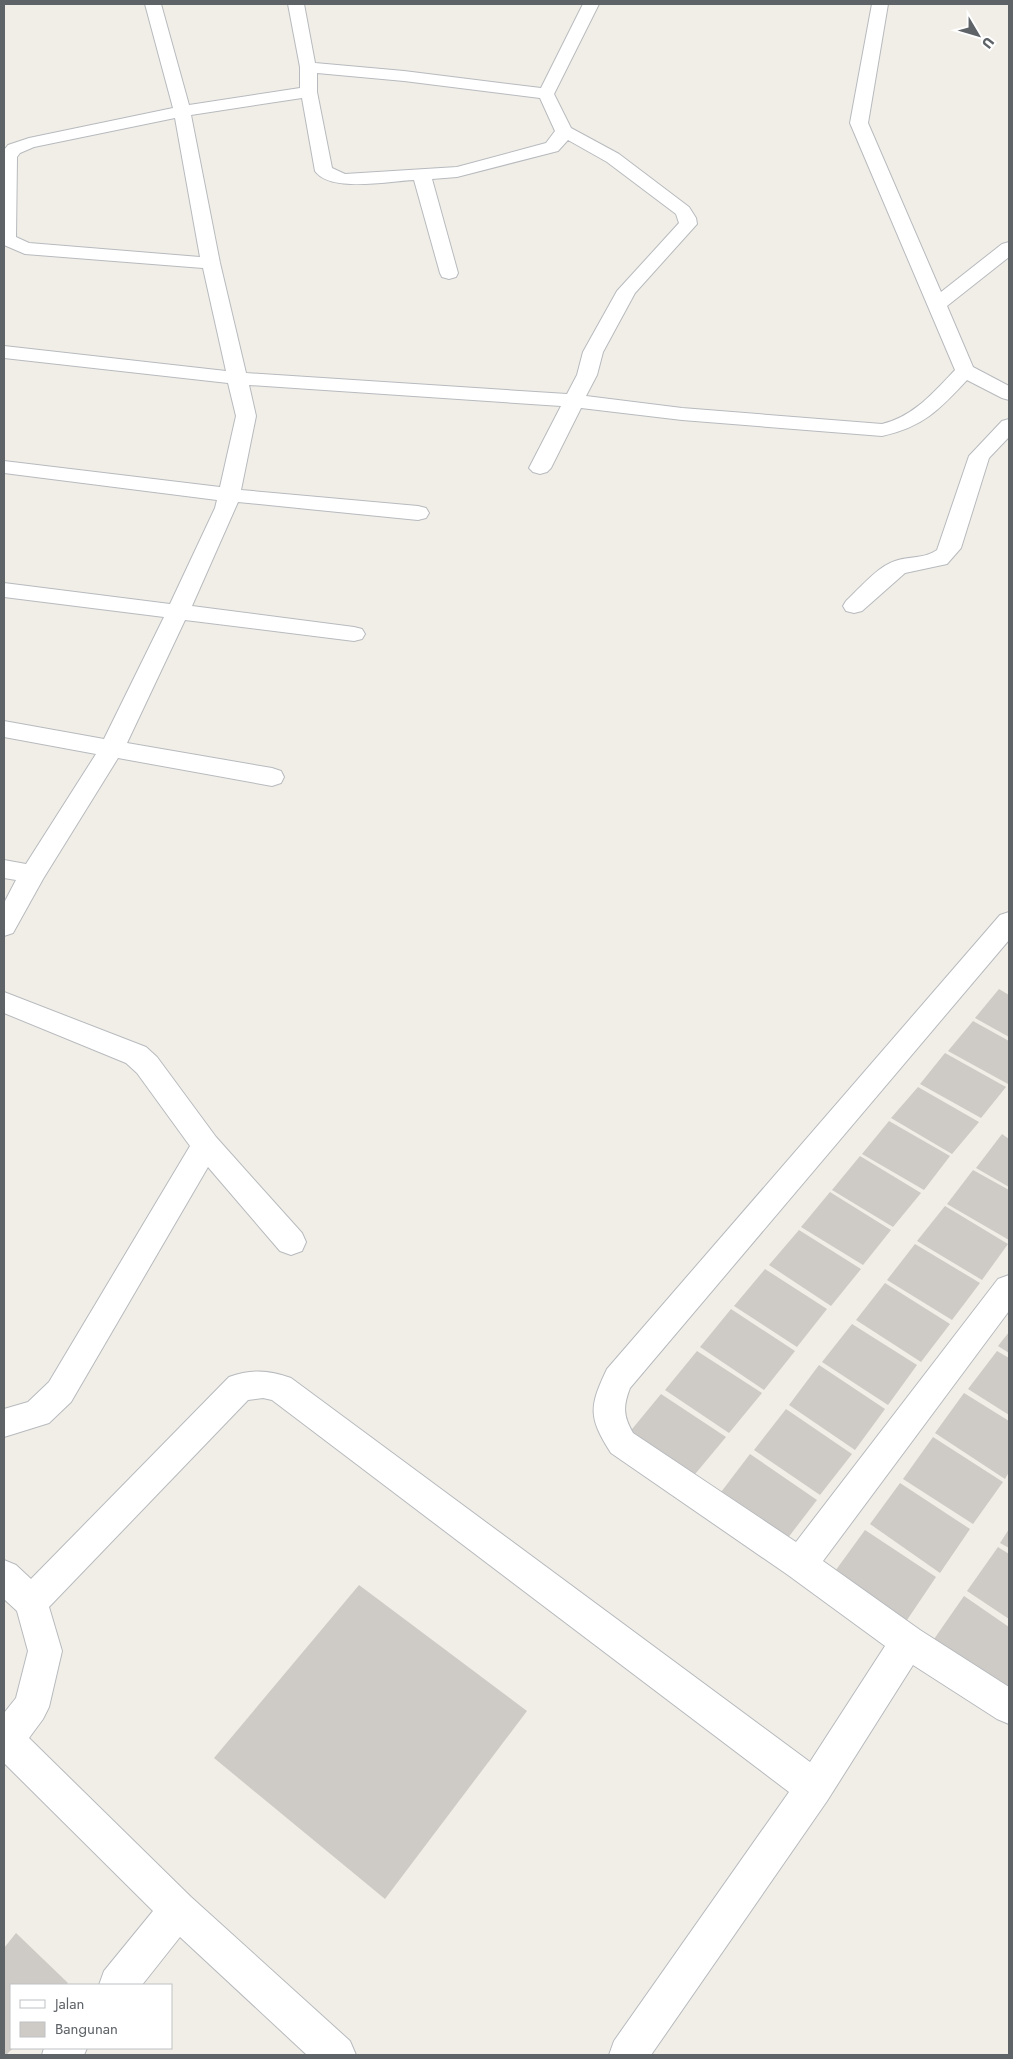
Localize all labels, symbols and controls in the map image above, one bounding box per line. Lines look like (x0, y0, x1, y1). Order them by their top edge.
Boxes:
north arrow (953, 10, 1003, 60)
text: U (977, 33, 999, 53)
legend (10, 1984, 172, 2049)
text: Jalan (53, 1993, 84, 2015)
text: Bangunan (55, 2018, 118, 2040)

